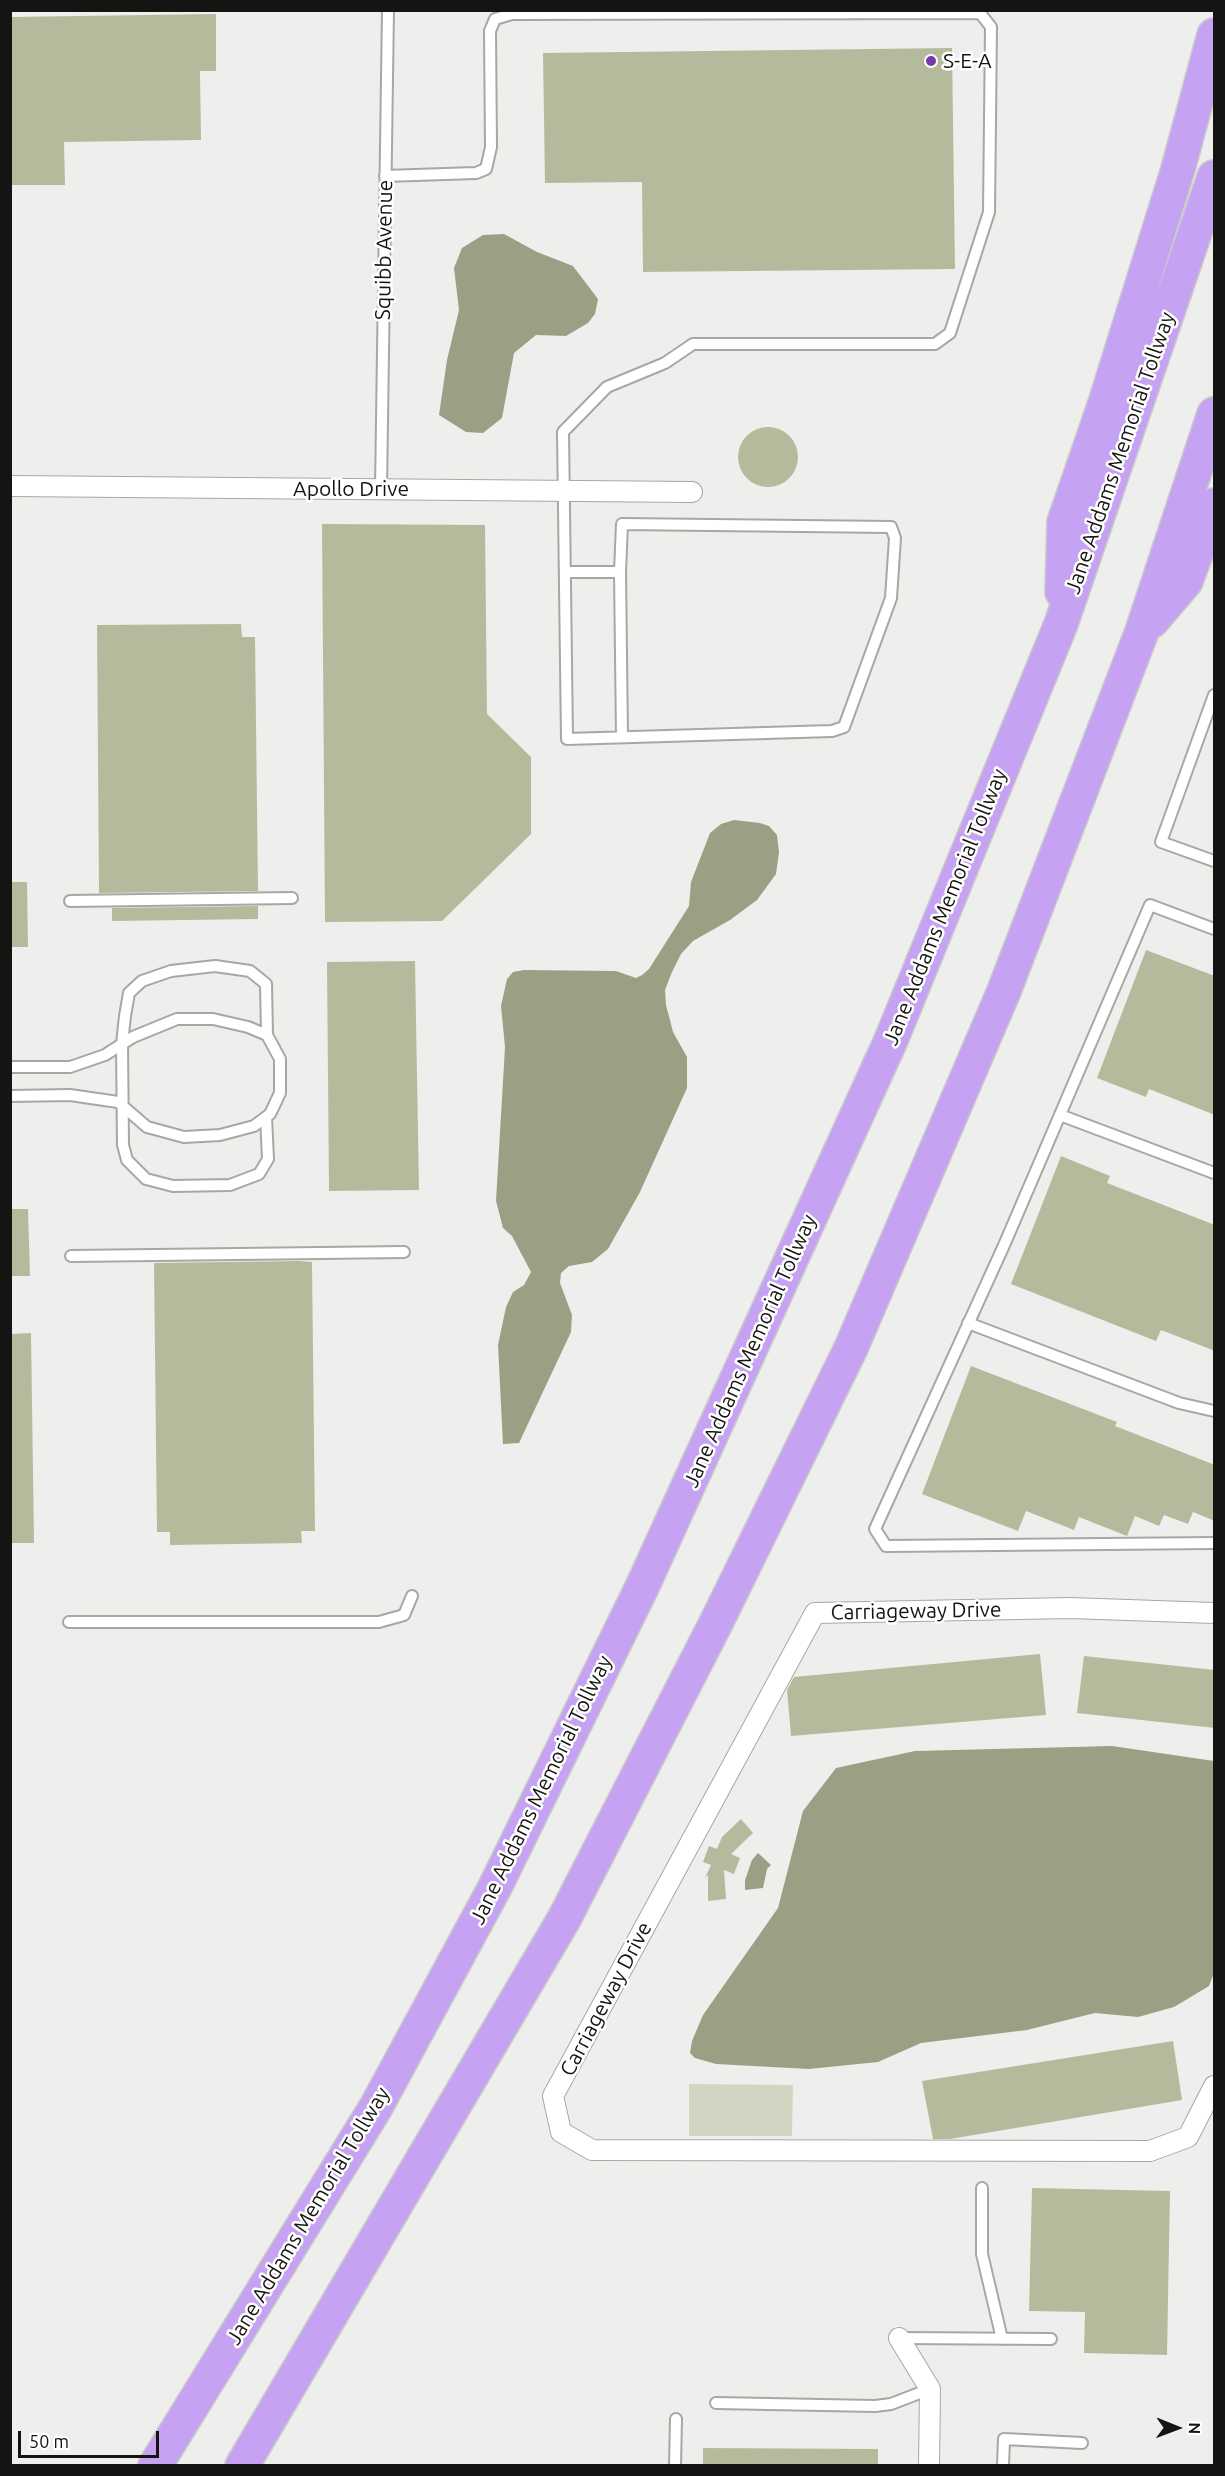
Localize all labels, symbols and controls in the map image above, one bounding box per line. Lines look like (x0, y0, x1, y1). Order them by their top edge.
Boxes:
place label: S-E-A (943, 48, 992, 74)
marker: S-E-A (924, 54, 938, 68)
street label: Squibb Avenue (370, 180, 398, 320)
street label: Jane Addams Memorial Tollway (1060, 309, 1180, 597)
street label: Apollo Drive (293, 476, 409, 502)
street label: Jane Addams Memorial Tollway (878, 765, 1012, 1049)
street label: Jane Addams Memorial Tollway (678, 1211, 822, 1491)
street label: Carriageway Drive (830, 1597, 1002, 1625)
street label: Jane Addams Memorial Tollway (465, 1651, 617, 1929)
street label: Carriageway Drive (555, 1918, 657, 2080)
street label: Jane Addams Memorial Tollway (221, 2083, 395, 2349)
north arrow (1147, 2398, 1207, 2458)
scale bar (21, 2419, 162, 2457)
text: N (1186, 2422, 1204, 2434)
text: 50 m (29, 2431, 69, 2451)

